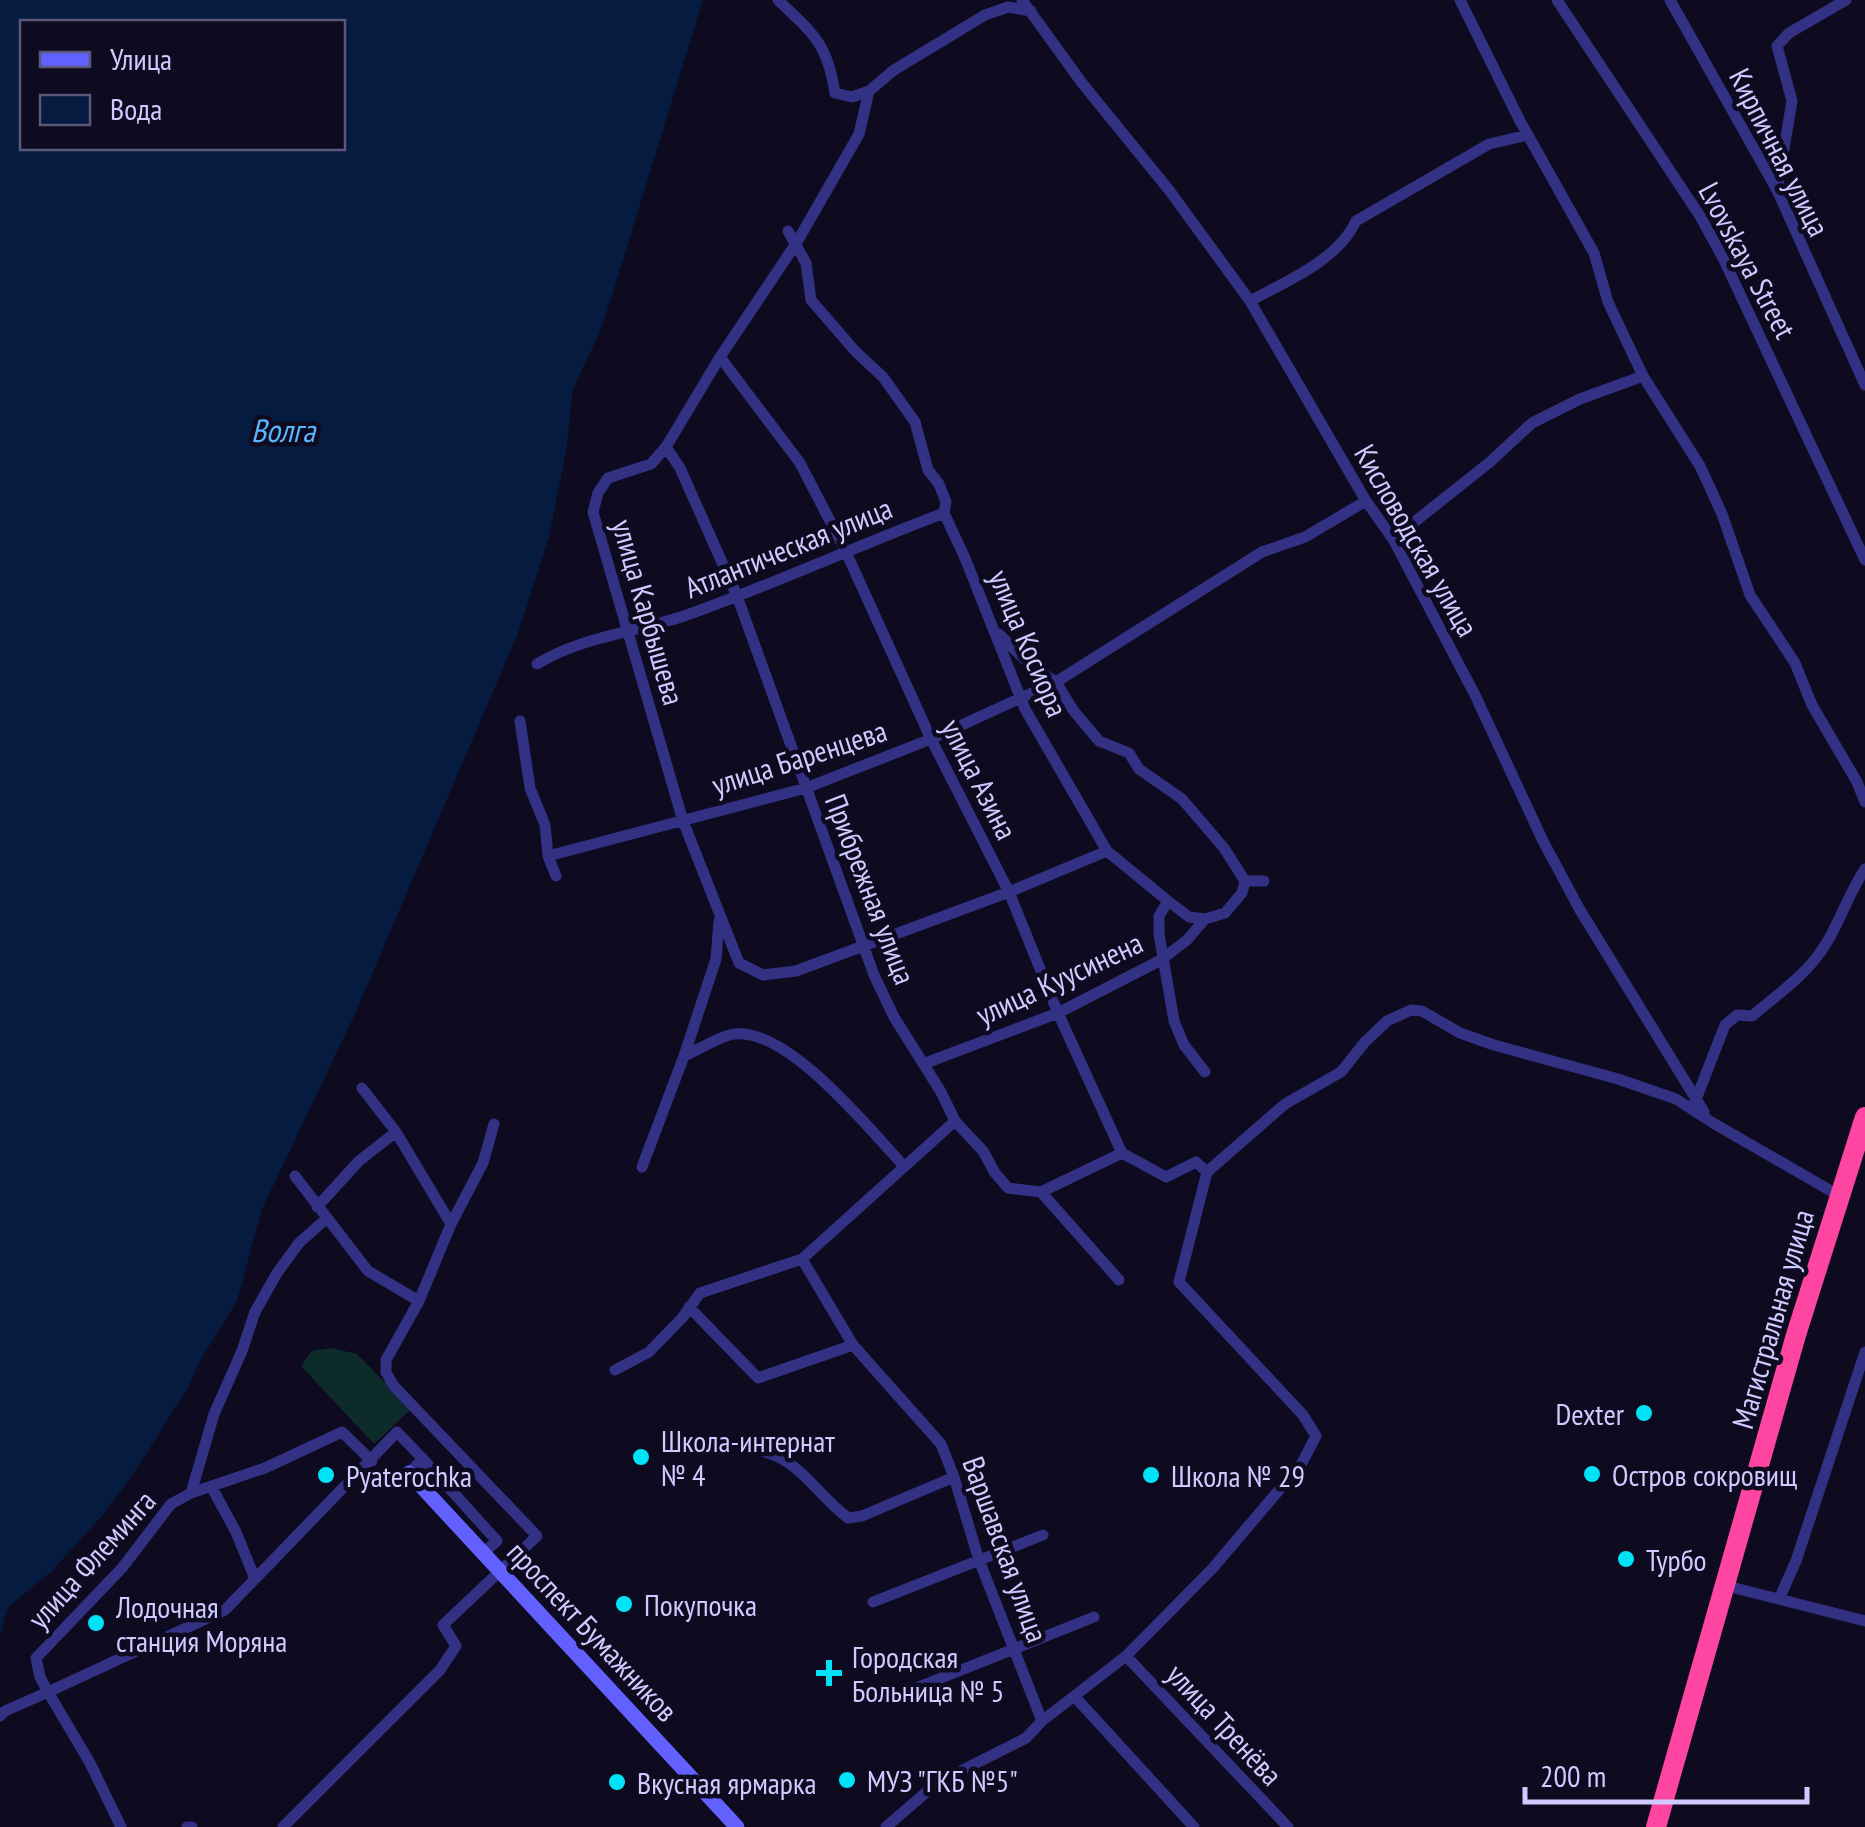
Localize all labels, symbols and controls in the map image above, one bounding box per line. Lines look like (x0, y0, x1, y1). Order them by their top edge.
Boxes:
legend (20, 20, 345, 150)
text: Улица (110, 39, 172, 78)
street label: Кирпичная улица (1721, 61, 1839, 243)
text: Вода (110, 89, 162, 128)
street label: Lvovskaya Street (1690, 175, 1806, 346)
water label: Волга (251, 409, 317, 451)
street label: Кисловодская улица (1346, 437, 1488, 643)
street label: Атлантическая улица (679, 488, 897, 606)
street label: улица Карбышева (604, 515, 694, 709)
street label: улица Косиора (981, 564, 1077, 722)
street label: улица Баренцева (707, 710, 891, 804)
street label: улица Азина (933, 712, 1027, 846)
street label: Прибрежная улица (817, 788, 925, 990)
street label: улица Куусинена (969, 922, 1149, 1034)
street label: Магистральная улица (1722, 1205, 1822, 1433)
place label: Dexter (1555, 1394, 1625, 1433)
marker: Dexter (1633, 1402, 1655, 1424)
place label: Школа-интернат № 4 (661, 1421, 835, 1494)
marker: Школа-интернат № 4 (630, 1446, 652, 1468)
street label: Варшавская улица (954, 1451, 1058, 1647)
place label: Остров сокровищ (1612, 1455, 1797, 1494)
place label: Pyaterochka (346, 1456, 472, 1495)
place label: Школа № 29 (1171, 1456, 1305, 1495)
marker: Остров сокровищ (1581, 1463, 1603, 1485)
marker: Pyaterochka (315, 1464, 337, 1486)
marker: Школа № 29 (1140, 1464, 1162, 1486)
street label: улица Флеминга (18, 1481, 164, 1637)
street label: проспект Бумажников (499, 1533, 687, 1729)
place label: Турбо (1646, 1540, 1707, 1579)
marker: Турбо (1615, 1548, 1637, 1570)
place label: Покупочка (644, 1585, 757, 1624)
place label: Лодочная станция Моряна (115, 1587, 287, 1660)
marker: Покупочка (613, 1593, 635, 1615)
marker: Лодочная станция Моряна (85, 1612, 107, 1634)
place label: Городская Больница № 5 (852, 1637, 1004, 1710)
street label: улица Тренёва (1159, 1655, 1291, 1793)
marker: Городская Больница № 5 (816, 1660, 842, 1686)
scale bar (1525, 1742, 1808, 1804)
text: 200 m (1540, 1756, 1606, 1795)
place label: МУЗ "ГКБ №5" (867, 1761, 1018, 1800)
place label: Вкусная ярмарка (637, 1763, 817, 1802)
marker: МУЗ "ГКБ №5" (836, 1769, 858, 1791)
marker: Вкусная ярмарка (606, 1771, 628, 1793)

